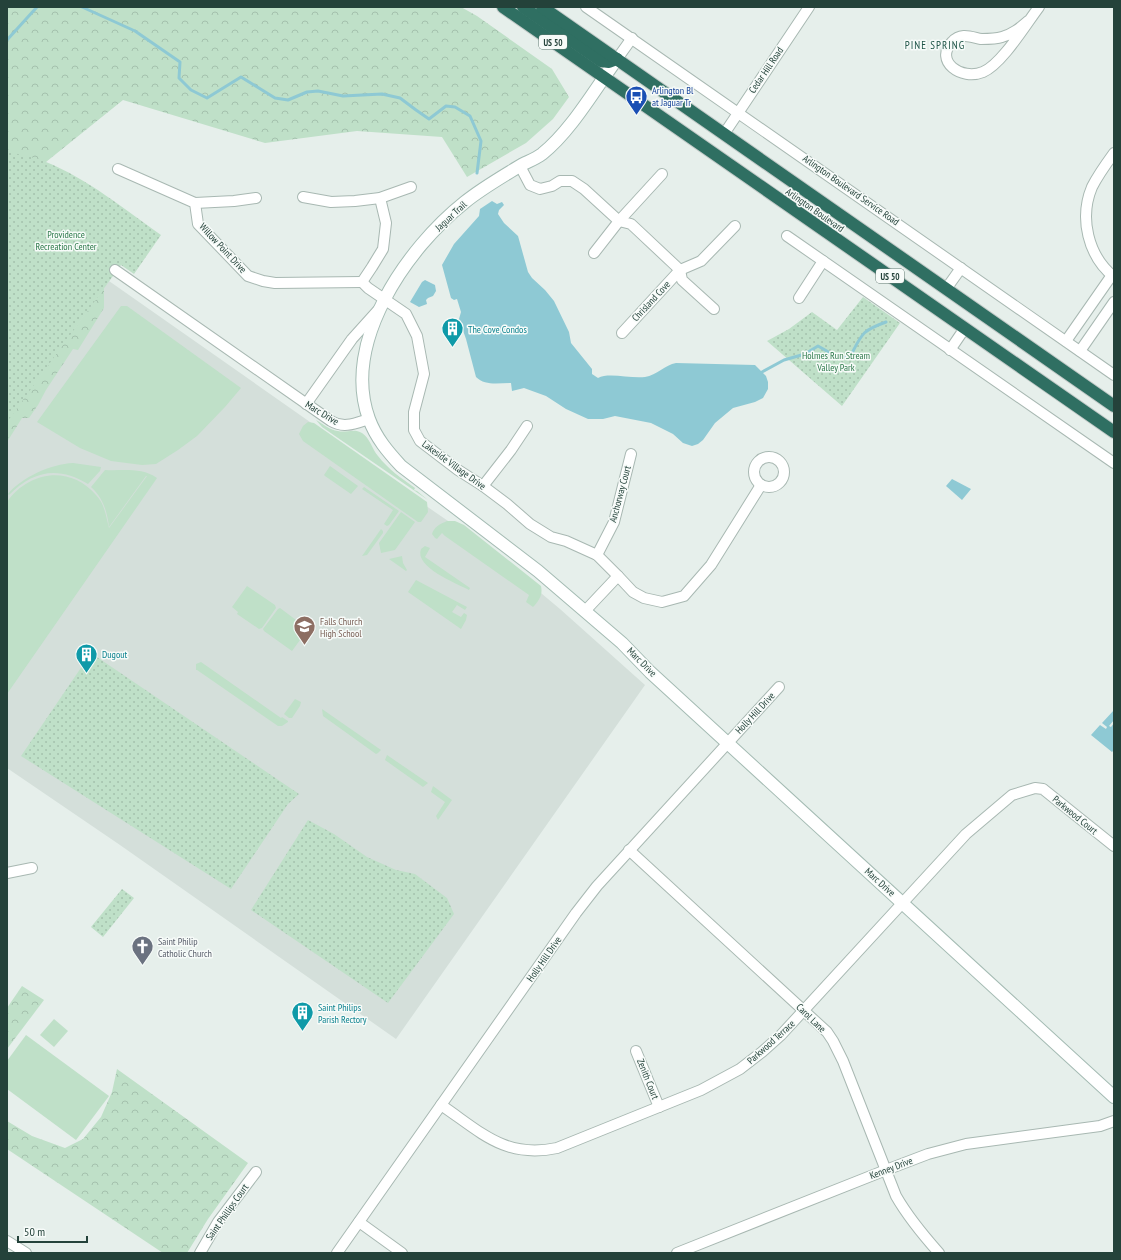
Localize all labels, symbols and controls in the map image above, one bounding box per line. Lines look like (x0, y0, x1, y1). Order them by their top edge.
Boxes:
road number: US 50 (539, 35, 567, 49)
district label: PINE SPRING (905, 38, 965, 52)
street label: Cedar Hill Road (746, 44, 786, 96)
bus stop icon: Arlington Bl at Jaguar Tr (623, 83, 649, 116)
place label: Arlington Bl at Jaguar Tr (652, 84, 694, 109)
street label: Arlington Boulevard Service Road (801, 152, 901, 228)
street label: Arlington Boulevard (783, 185, 847, 235)
street label: Jaguar Trail (432, 198, 470, 235)
street label: Willow Point Drive (197, 220, 249, 276)
park label: Providence Recreation Center (36, 228, 97, 253)
road number: US 50 (876, 269, 904, 283)
street label: Chrisland Cove (629, 278, 673, 324)
building icon: The Cove Condos (440, 316, 466, 349)
place label: The Cove Condos (468, 323, 527, 336)
park label: Holmes Run Stream Valley Park (802, 349, 870, 374)
street label: Marc Drive (303, 398, 341, 428)
street label: Lakeside Village Drive (419, 437, 489, 493)
street label: Anchorway Court (606, 464, 634, 524)
school or university icon: Falls Church High School (292, 614, 318, 647)
place label: Falls Church High School (320, 615, 362, 640)
building icon: Dugout (74, 641, 100, 674)
street label: Marc Drive (624, 644, 660, 680)
place label: Dugout (102, 648, 128, 661)
street label: Holly Hill Drive (732, 689, 778, 737)
street label: Parkwood Court (1050, 793, 1100, 837)
street label: Marc Drive (862, 865, 898, 899)
church icon: Saint Philip Catholic Church (129, 934, 155, 967)
street label: Holly Hill Drive (524, 934, 564, 984)
place label: Saint Philip Catholic Church (158, 935, 212, 960)
building icon: Saint Philips Parish Rectory (289, 1000, 315, 1033)
place label: Saint Philips Parish Rectory (318, 1001, 367, 1026)
street label: Carol Lane (793, 1001, 829, 1035)
street label: Parkwood Terrace (744, 1017, 798, 1067)
street label: Zenith Court (634, 1057, 662, 1101)
street label: Kenney Drive (868, 1154, 914, 1182)
street label: Saint Phillips Court (203, 1181, 251, 1243)
scale bar (18, 1218, 87, 1244)
text: 50 m (24, 1224, 45, 1239)

